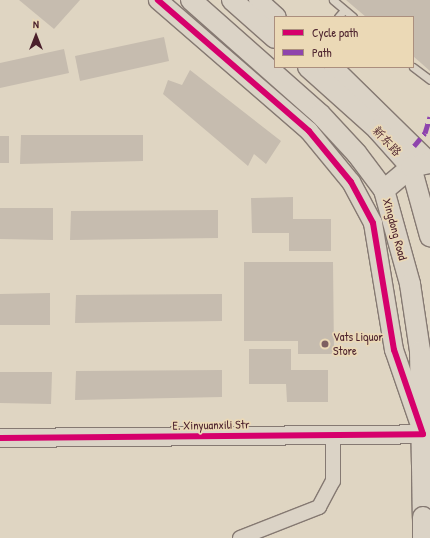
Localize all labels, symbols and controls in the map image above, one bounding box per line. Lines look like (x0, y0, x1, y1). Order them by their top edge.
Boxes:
north arrow (16, 16, 56, 56)
legend (274, 16, 414, 68)
text: N (33, 17, 39, 31)
text: Cycle path (312, 24, 358, 41)
text: Path (312, 44, 332, 61)
street label: 新东路 (369, 123, 405, 159)
street label: Xingdong Road (380, 197, 410, 261)
place label: Vats Liquor Store (333, 330, 383, 358)
marker: Vats Liquor Store (320, 339, 330, 349)
street label: E. Xinyuanxili Str (172, 417, 250, 433)

